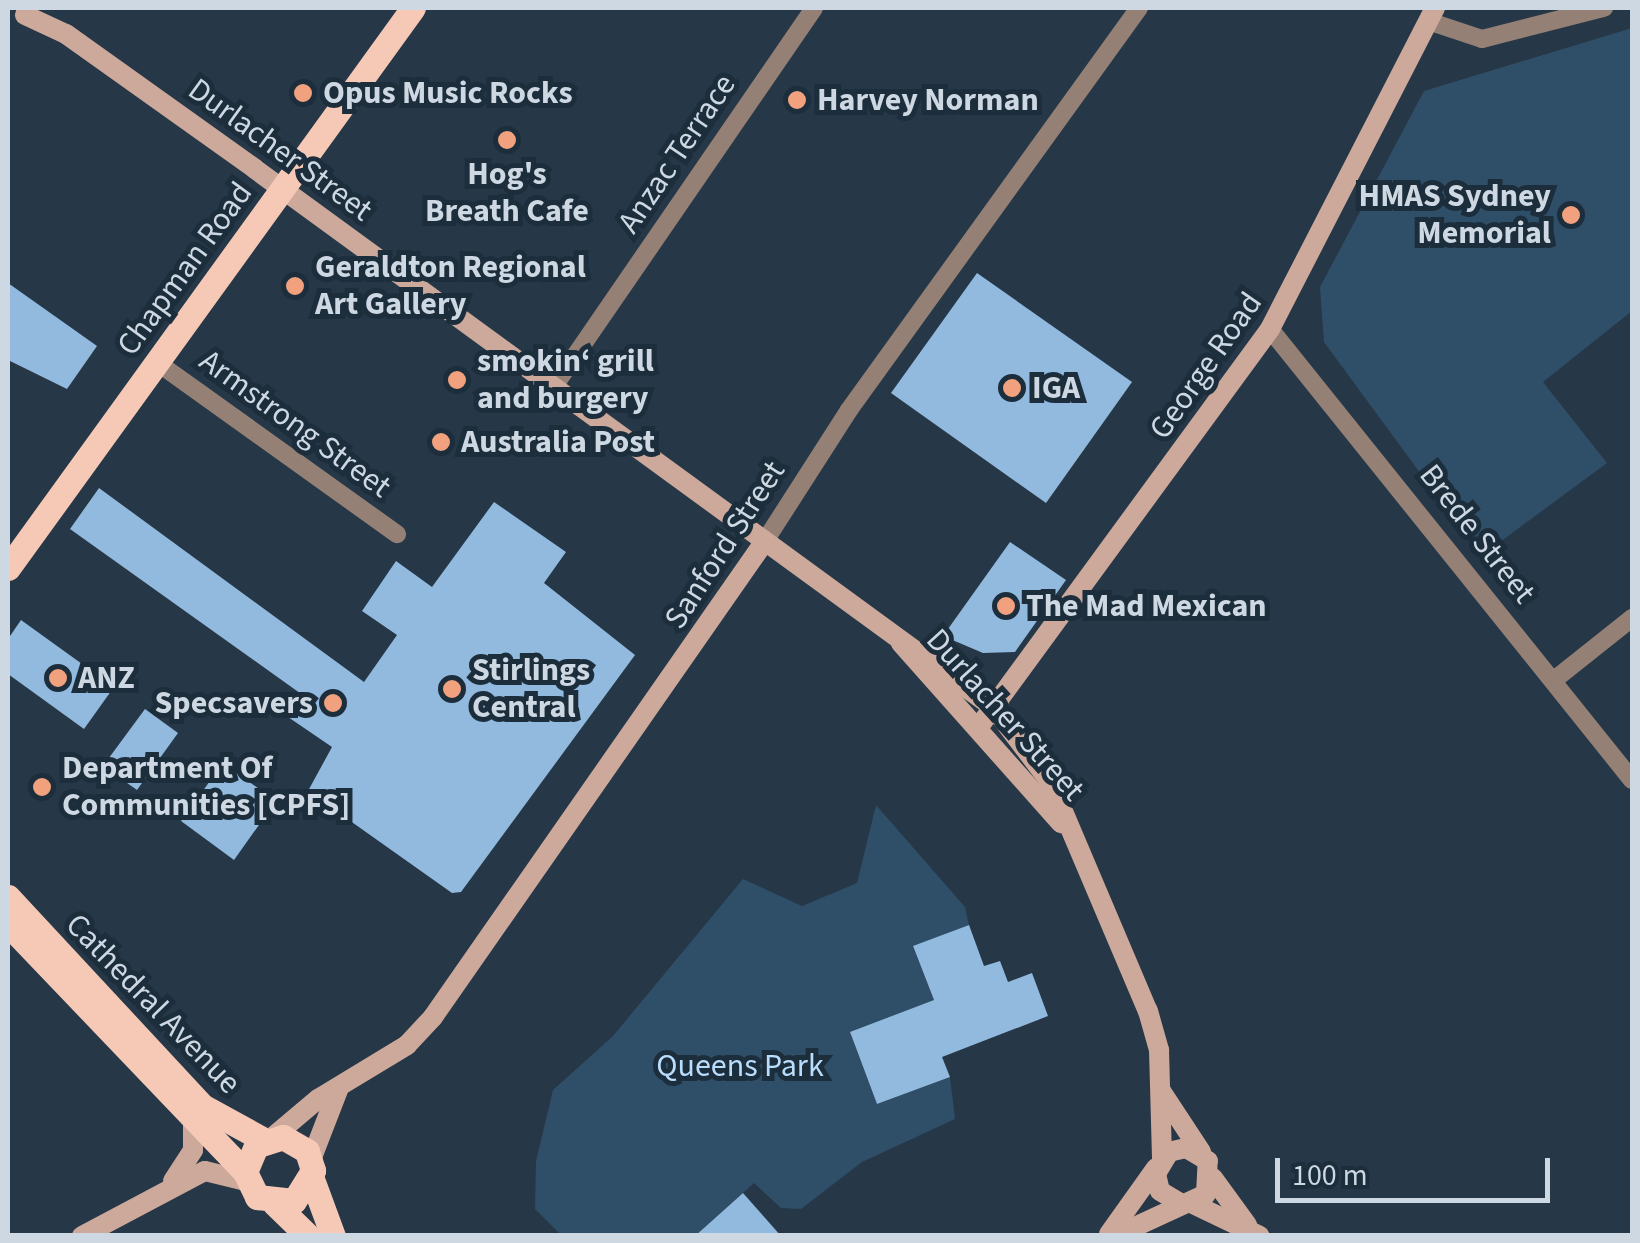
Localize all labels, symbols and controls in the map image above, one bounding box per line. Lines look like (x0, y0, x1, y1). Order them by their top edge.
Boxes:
street label: Anzac Terrace (610, 67, 744, 241)
street label: Durlacher Street (181, 70, 379, 230)
place label: Opus Music Rocks (323, 74, 573, 112)
place label: Harvey Norman (817, 81, 1039, 119)
marker: Opus Music Rocks (292, 82, 314, 104)
marker: Harvey Norman (786, 89, 808, 111)
marker: Hog's Breath Cafe (496, 129, 518, 151)
place label: Hog's Breath Cafe (425, 156, 589, 231)
street label: Chapman Road (109, 175, 261, 363)
place label: HMAS Sydney Memorial (1359, 178, 1551, 253)
marker: HMAS Sydney Memorial (1560, 204, 1582, 226)
place label: Geraldton Regional Art Gallery (315, 249, 586, 324)
marker: Geraldton Regional Art Gallery (284, 275, 306, 297)
street label: George Road (1141, 285, 1271, 447)
street label: Armstrong Street (192, 342, 398, 506)
place label: smokin‘ grill and burgery (477, 343, 654, 418)
marker: smokin‘ grill and burgery (446, 369, 468, 391)
place label: IGA (1032, 369, 1080, 407)
marker: IGA (1001, 377, 1023, 399)
place label: Australia Post (461, 423, 655, 461)
marker: Australia Post (430, 431, 452, 453)
street label: Sanford Street (657, 454, 793, 636)
street label: Brede Street (1411, 457, 1543, 611)
place label: The Mad Mexican (1026, 587, 1267, 625)
marker: The Mad Mexican (995, 595, 1017, 617)
street label: Durlacher Street (918, 621, 1092, 809)
place label: Stirlings Central (472, 652, 590, 727)
place label: ANZ (78, 659, 135, 697)
marker: ANZ (47, 667, 69, 689)
marker: Stirlings Central (441, 678, 463, 700)
place label: Specsavers (155, 684, 313, 722)
marker: Specsavers (322, 692, 344, 714)
place label: Department Of Communities [CPFS] (62, 750, 350, 825)
marker: Department Of Communities [CPFS] (31, 776, 53, 798)
street label: Cathedral Avenue (57, 906, 249, 1102)
park label: Queens Park (656, 1047, 824, 1085)
scale bar (1280, 1138, 1555, 1200)
text: 100 m (1292, 1154, 1368, 1197)

